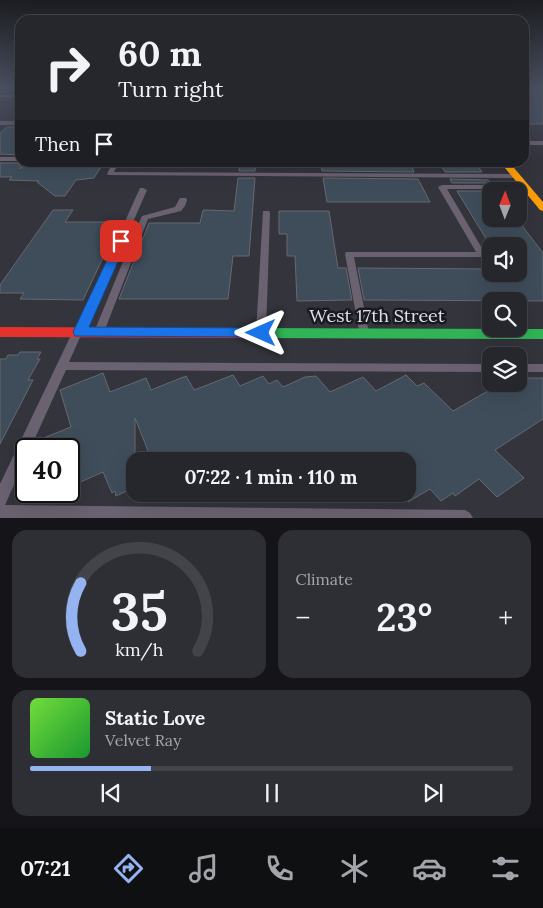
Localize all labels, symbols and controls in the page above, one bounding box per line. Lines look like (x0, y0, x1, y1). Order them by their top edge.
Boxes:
text: 60 m (118, 31, 202, 76)
icon: right (35, 35, 100, 100)
text: Turn right (118, 75, 223, 103)
icon: arrive (90, 130, 118, 158)
text: Then (35, 132, 80, 156)
north arrow (482, 182, 528, 228)
map controls (482, 182, 527, 392)
pin (100, 220, 142, 262)
icon: arrive (107, 227, 135, 255)
button: sound (482, 237, 527, 282)
button: search (482, 292, 527, 337)
street label: West 17th Street (309, 304, 445, 327)
position arrow (234, 306, 286, 358)
button: layers (482, 347, 527, 392)
speed limit sign: 40 (15, 438, 80, 503)
text: 07:22 · 1 min · 110 m (184, 465, 358, 489)
text: Climate (296, 569, 353, 589)
text: 35 (110, 578, 167, 644)
text: 23° (376, 593, 432, 641)
text: − (296, 600, 310, 636)
text: + (498, 600, 513, 636)
text: km/h (115, 638, 163, 661)
text: Static Love (105, 706, 205, 730)
text: Velvet Ray (105, 730, 181, 750)
icon: previous (97, 779, 125, 807)
icon: pause (258, 779, 286, 807)
icon: next (419, 779, 447, 807)
icon: directions (111, 851, 146, 886)
icon: music (186, 851, 221, 886)
icon: phone (262, 851, 297, 886)
icon: climate (337, 851, 372, 886)
icon: car (412, 851, 447, 886)
icon: filters (488, 851, 523, 886)
text: 07:21 (20, 854, 71, 882)

